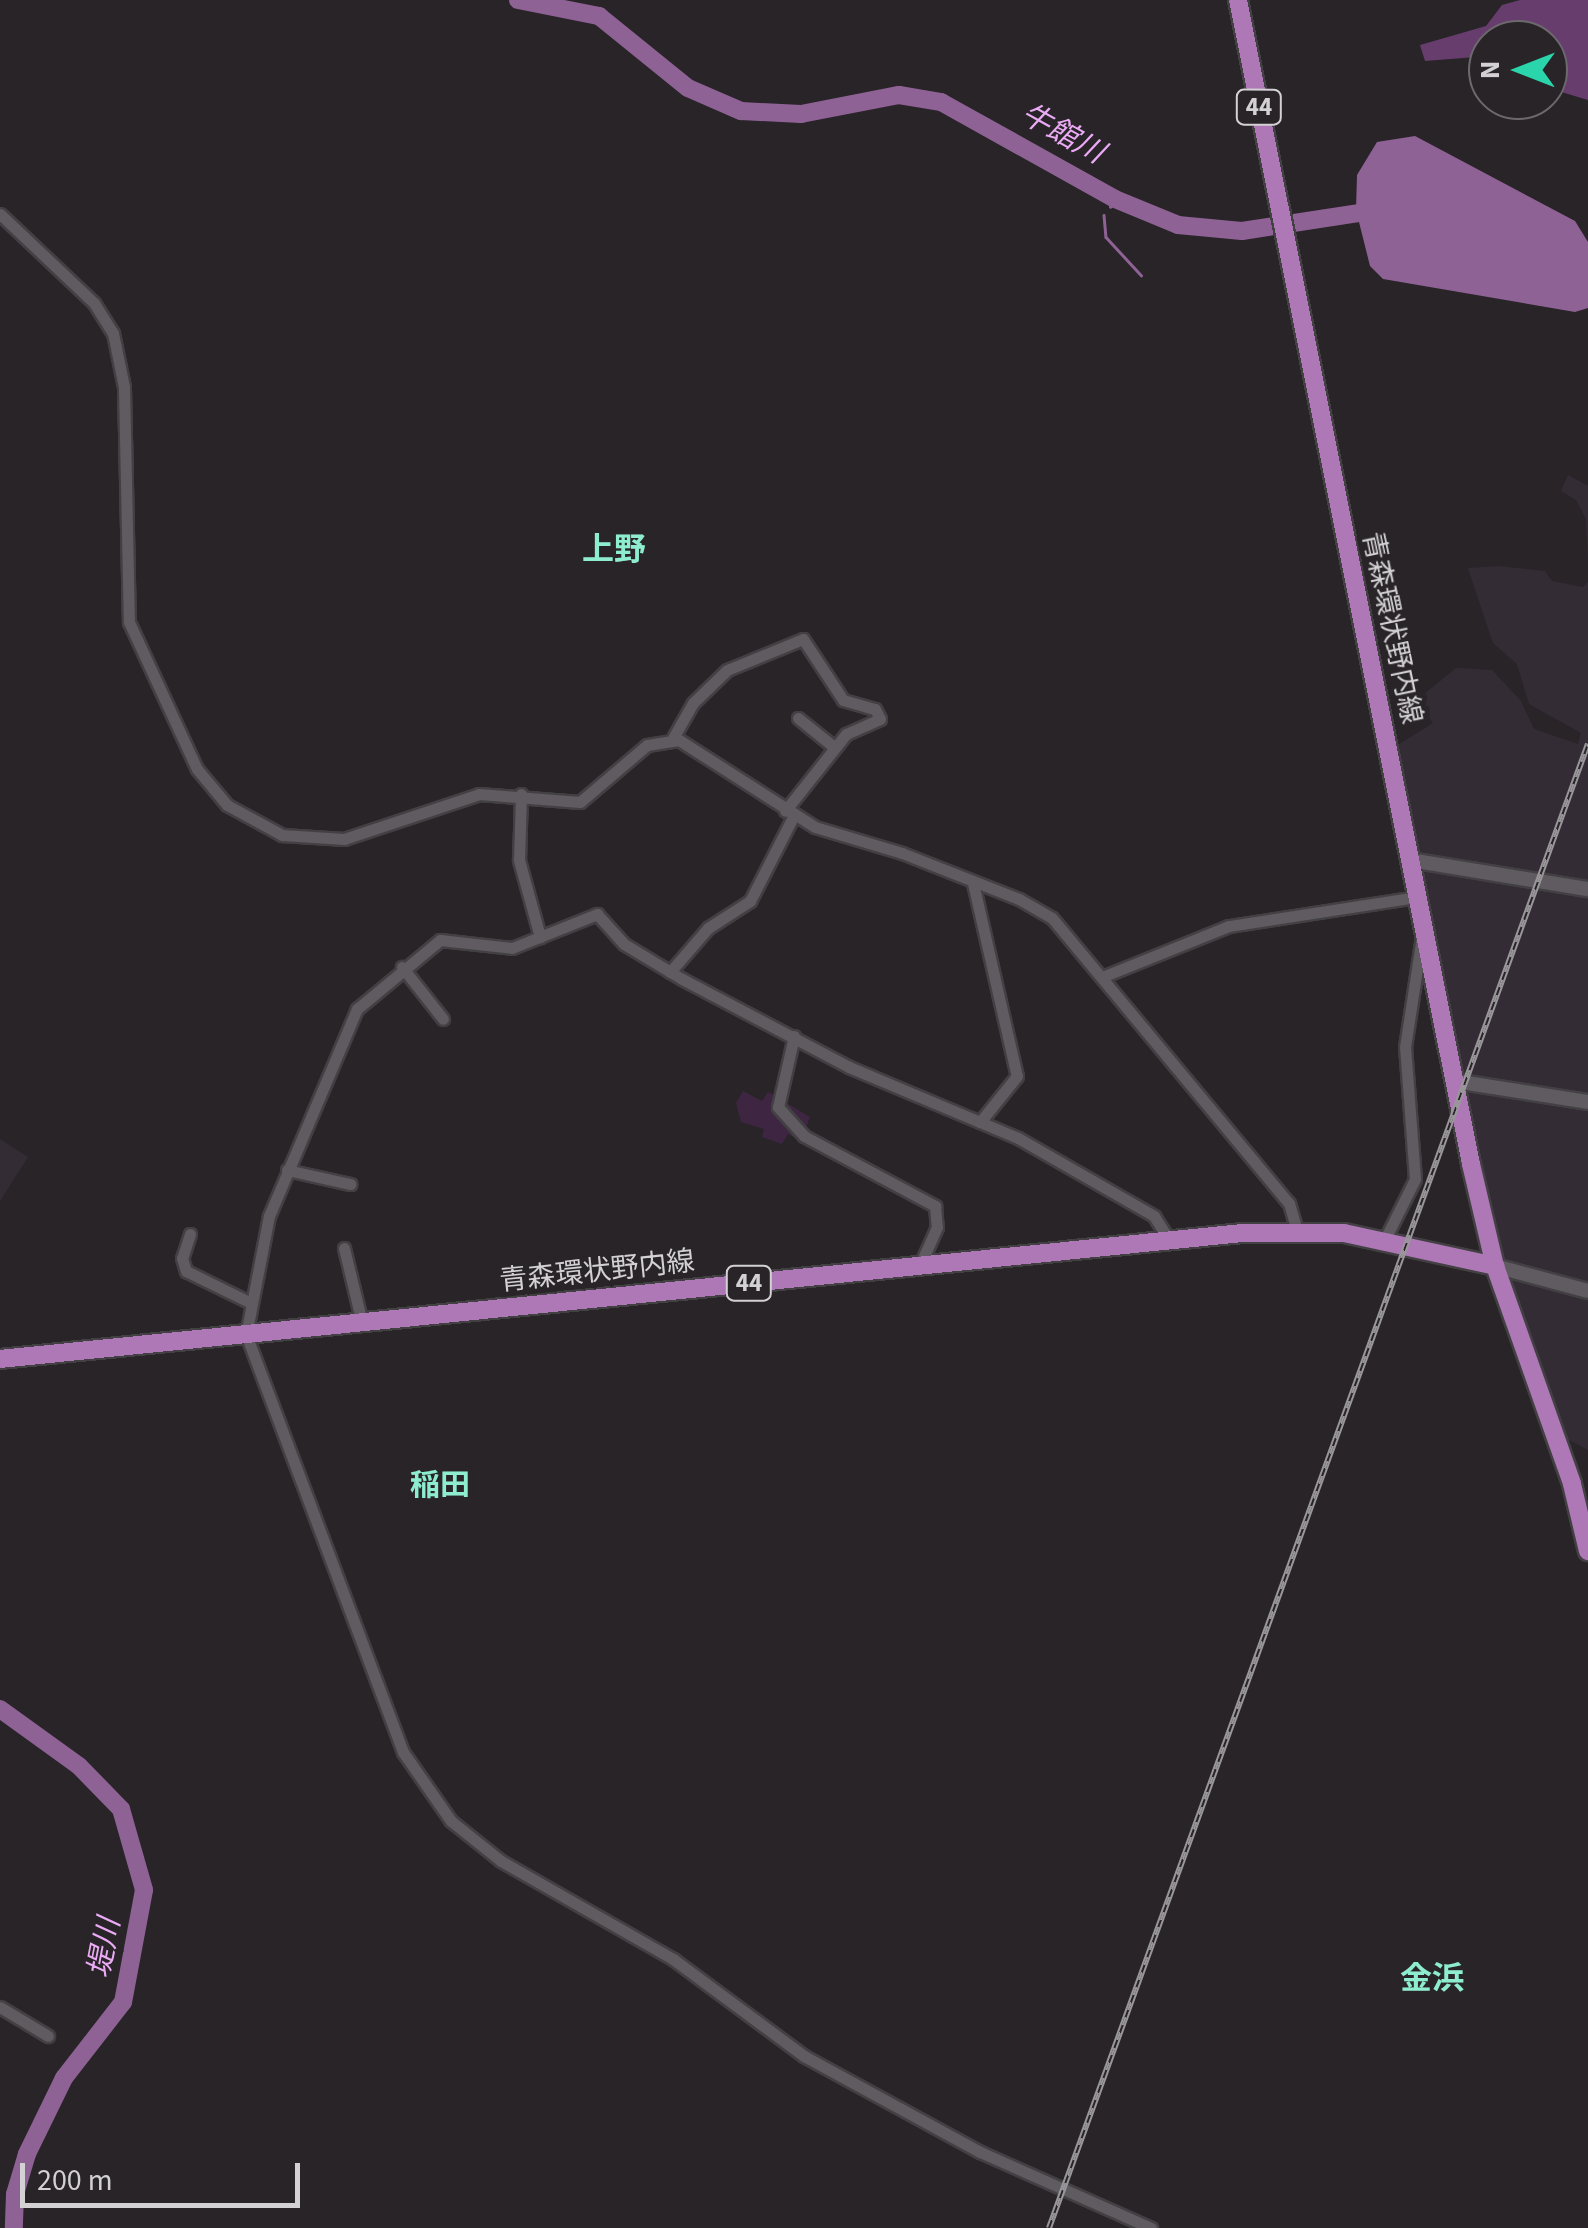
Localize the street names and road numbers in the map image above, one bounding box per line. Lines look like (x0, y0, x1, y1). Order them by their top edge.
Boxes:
road number: 44 (1234, 87, 1284, 127)
street label: 青森環状野内線 (1355, 529, 1429, 727)
street label: 青森環状野内線 (498, 1244, 696, 1298)
road number: 44 (724, 1263, 774, 1303)

